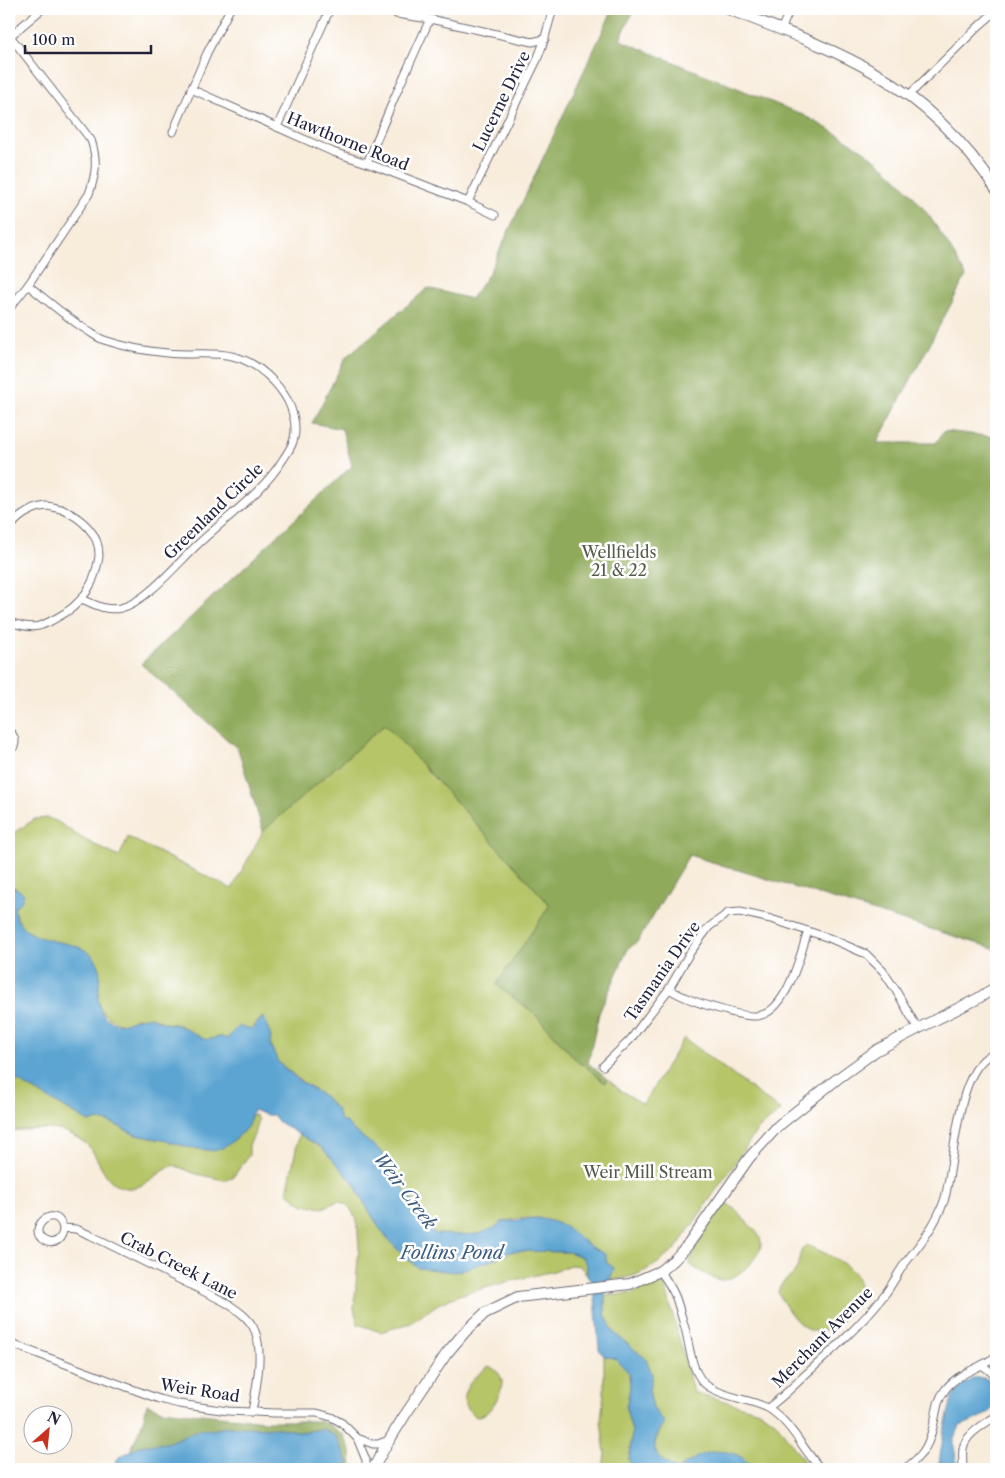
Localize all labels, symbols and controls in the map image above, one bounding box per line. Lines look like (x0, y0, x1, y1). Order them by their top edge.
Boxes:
scale bar (25, 22, 151, 54)
text: 100 m (32, 30, 75, 49)
street label: Lucerne Drive (468, 47, 534, 154)
street label: Hawthorne Road (284, 107, 412, 175)
street label: Greenland Circle (159, 458, 267, 563)
park label: Wellfields 21 & 22 (580, 542, 657, 580)
street label: Tasmania Drive (620, 917, 704, 1025)
water label: Weir Creek (369, 1148, 441, 1234)
park label: Weir Mill Stream (582, 1162, 713, 1182)
street label: Crab Creek Lane (117, 1227, 241, 1303)
water label: Follins Pond (399, 1242, 506, 1264)
street label: Merchant Avenue (767, 1282, 877, 1392)
street label: Weir Road (158, 1374, 241, 1406)
north arrow (22, 1406, 72, 1456)
text: N (44, 1408, 63, 1429)

